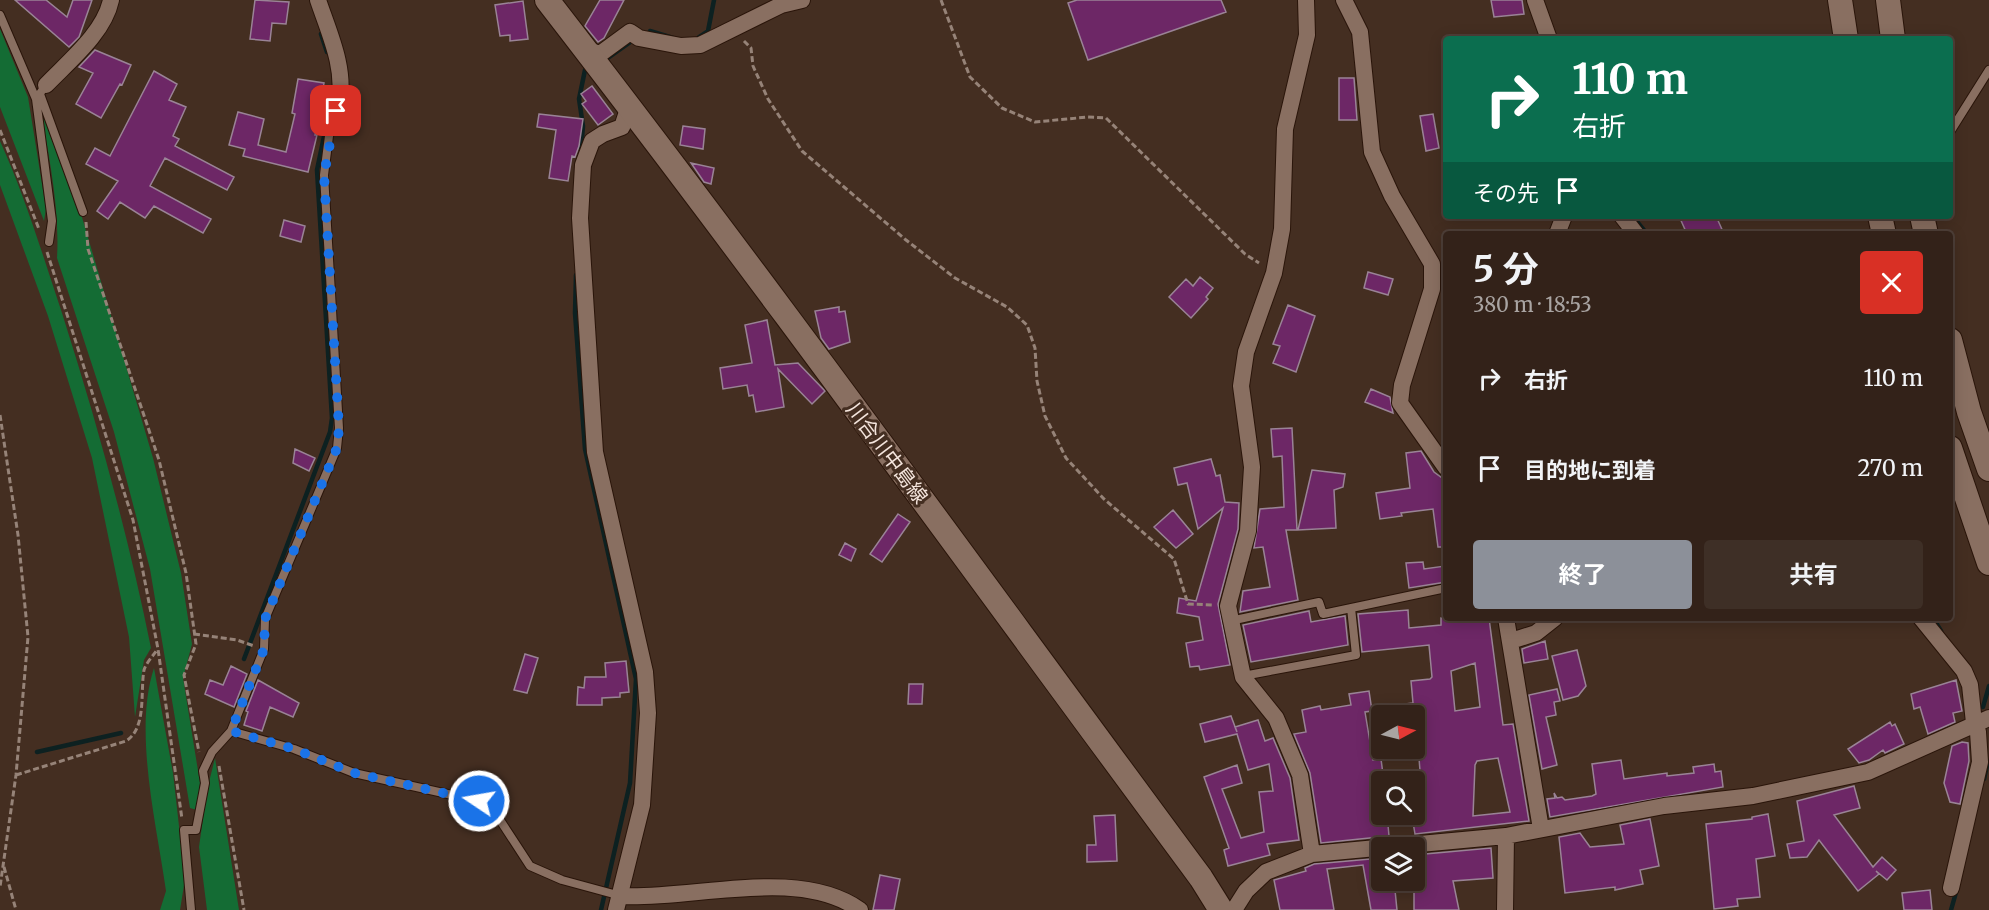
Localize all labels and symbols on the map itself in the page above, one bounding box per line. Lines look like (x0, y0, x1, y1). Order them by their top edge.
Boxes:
pin (310, 85, 361, 136)
street label: 川合川中島線 (841, 397, 933, 508)
north arrow (1371, 705, 1425, 759)
position arrow (447, 769, 511, 833)

